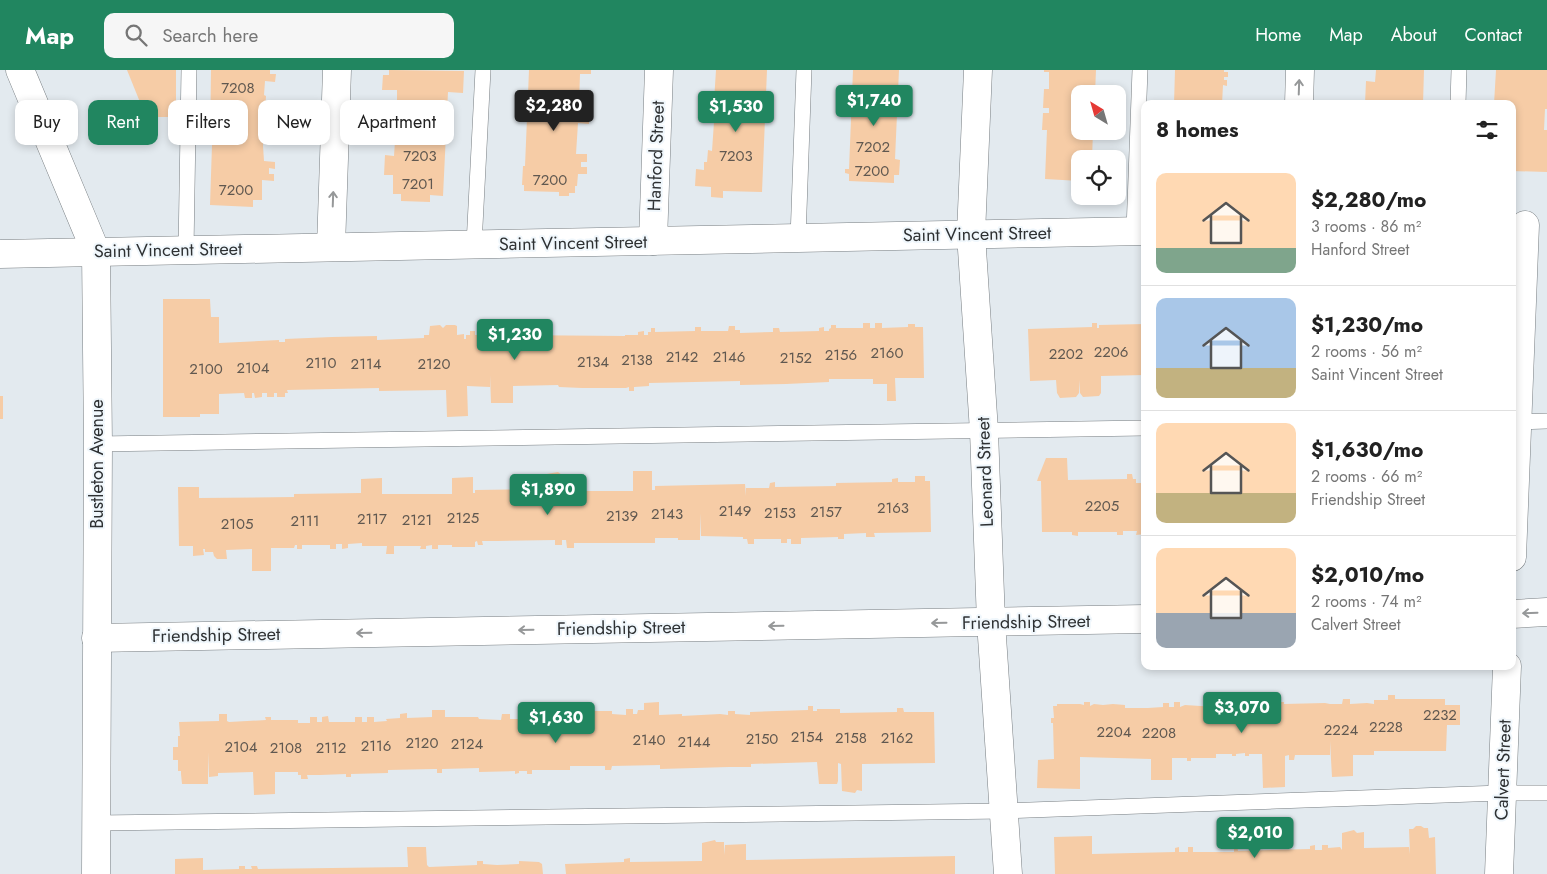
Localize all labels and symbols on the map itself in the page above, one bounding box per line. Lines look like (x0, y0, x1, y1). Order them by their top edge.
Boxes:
house number: 7208 (221, 77, 255, 99)
one-way arrow (1295, 79, 1304, 95)
pin: $1,740 (833, 85, 915, 127)
north arrow (1071, 85, 1126, 140)
pin: $2,280 (513, 90, 595, 132)
pin: $1,530 (695, 90, 777, 133)
street label: Hanford Street (641, 100, 671, 212)
house number: 7202 (856, 136, 890, 158)
house number: 7203 (403, 145, 437, 167)
house number: 7203 (719, 145, 753, 167)
house number: 7200 (855, 160, 889, 182)
house number: 7200 (533, 169, 567, 191)
house number: 7201 (402, 173, 434, 195)
house number: 7200 (219, 179, 253, 201)
one-way arrow (328, 191, 338, 207)
street label: Saint Vincent Street (903, 220, 1052, 248)
street label: Saint Vincent Street (499, 229, 648, 257)
street label: Saint Vincent Street (94, 236, 243, 264)
pin: $1,230 (474, 318, 556, 361)
house number: 2206 (1094, 341, 1128, 363)
house number: 2160 (871, 342, 903, 364)
house number: 2202 (1049, 343, 1083, 365)
house number: 2156 (825, 344, 857, 366)
house number: 2142 (666, 346, 698, 368)
house number: 2146 (713, 346, 745, 368)
house number: 2152 (780, 347, 812, 369)
house number: 2138 (621, 349, 653, 371)
house number: 2134 (577, 351, 609, 373)
house number: 2110 (305, 352, 337, 374)
house number: 2114 (351, 353, 382, 375)
house number: 2120 (418, 353, 450, 375)
house number: 2104 (236, 357, 270, 379)
house number: 2100 (189, 358, 223, 380)
street label: Bustleton Avenue (84, 399, 110, 529)
street label: Leonard Street (970, 416, 1000, 527)
pin: $1,890 (507, 474, 589, 516)
house number: 2205 (1085, 495, 1119, 517)
house number: 2163 (877, 497, 909, 519)
house number: 2149 (719, 500, 751, 522)
house number: 2157 (810, 501, 842, 523)
house number: 2153 (764, 502, 796, 524)
house number: 2143 (651, 503, 683, 525)
house number: 2139 (606, 505, 638, 527)
house number: 2125 (447, 507, 479, 529)
house number: 2117 (357, 508, 387, 530)
house number: 2121 (402, 509, 432, 531)
house number: 2111 (291, 510, 319, 532)
house number: 2105 (221, 513, 253, 535)
street label: Friendship Street (962, 608, 1091, 636)
one-way arrow (1522, 608, 1538, 618)
street label: Friendship Street (557, 614, 686, 642)
one-way arrow (931, 618, 948, 628)
street label: Friendship Street (152, 621, 281, 649)
one-way arrow (769, 621, 785, 631)
one-way arrow (519, 625, 535, 635)
one-way arrow (356, 628, 372, 638)
pin: $3,070 (1201, 692, 1283, 734)
pin: $1,630 (515, 702, 597, 744)
house number: 2232 (1423, 704, 1457, 726)
house number: 2228 (1369, 716, 1403, 738)
street label: Calvert Street (1488, 718, 1518, 821)
house number: 2224 (1324, 719, 1358, 741)
house number: 2204 (1097, 721, 1132, 743)
house number: 2208 (1142, 722, 1176, 744)
house number: 2154 (791, 726, 823, 748)
house number: 2158 (835, 727, 867, 749)
house number: 2162 (881, 727, 913, 749)
house number: 2150 (746, 728, 778, 750)
house number: 2140 (632, 729, 666, 751)
house number: 2144 (678, 731, 711, 753)
house number: 2120 (406, 732, 438, 754)
house number: 2124 (451, 733, 484, 755)
house number: 2116 (361, 735, 391, 757)
house number: 2104 (224, 736, 258, 758)
house number: 2108 (270, 737, 302, 759)
house number: 2112 (316, 737, 346, 759)
pin: $2,010 (1214, 816, 1296, 859)

